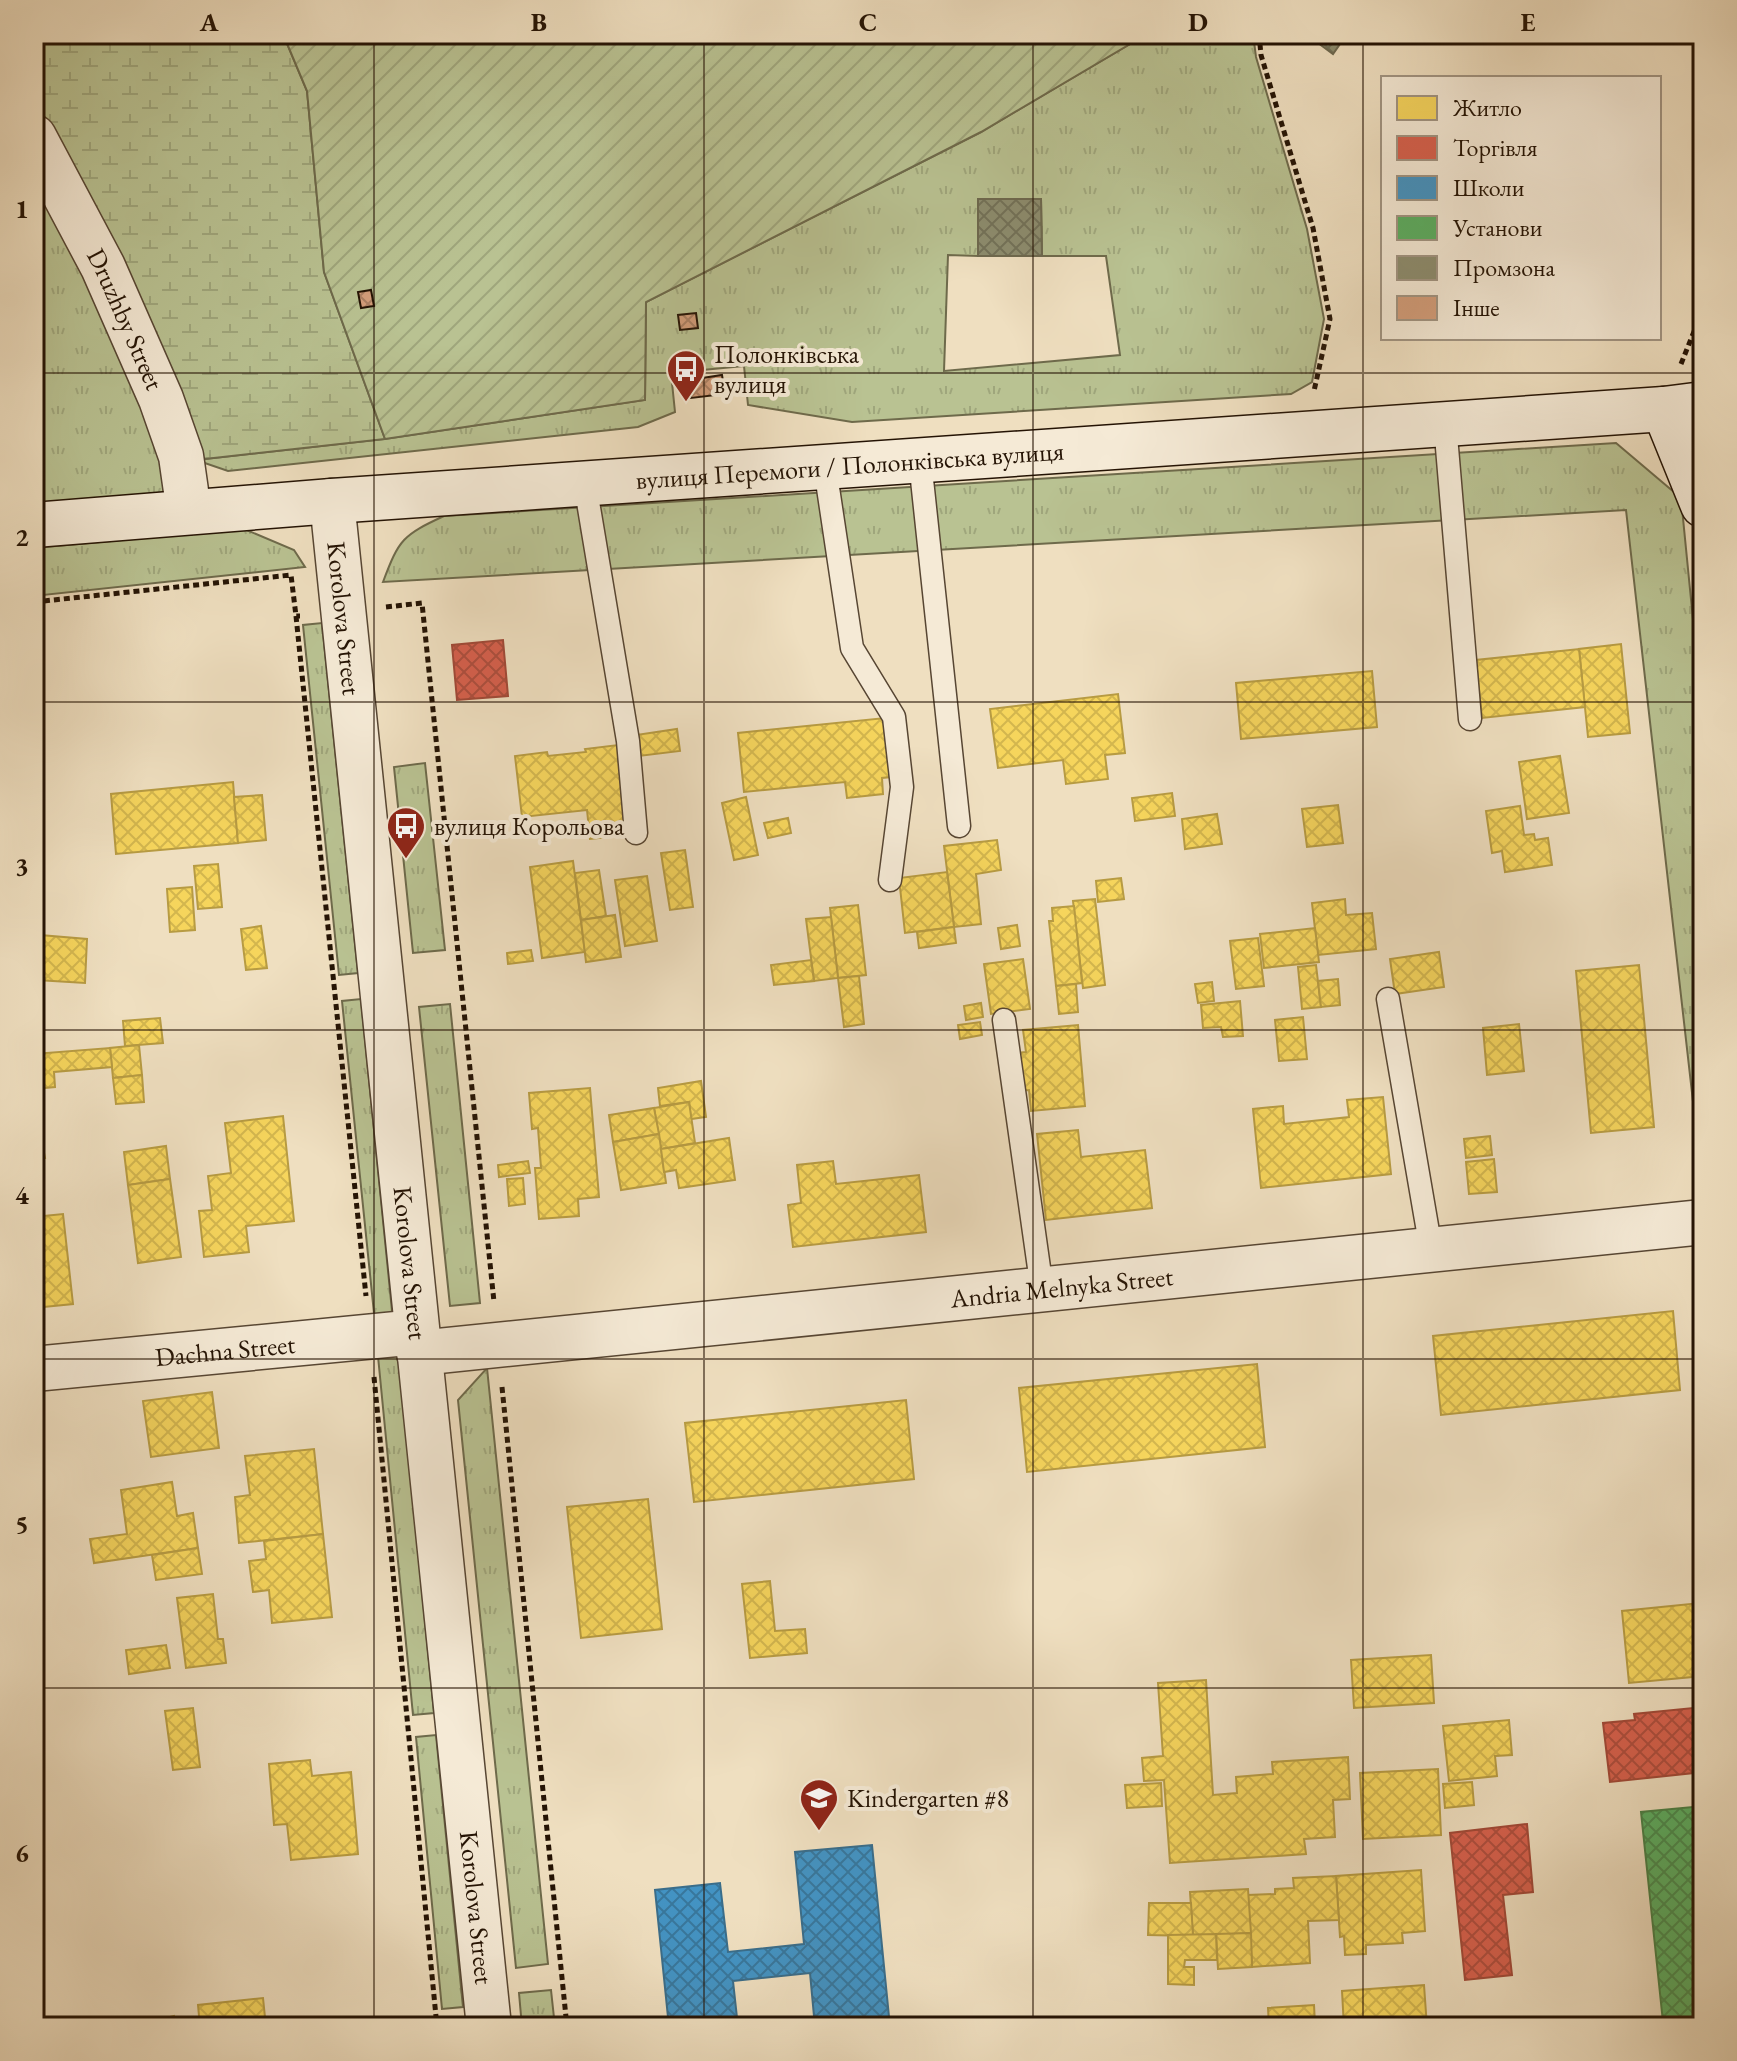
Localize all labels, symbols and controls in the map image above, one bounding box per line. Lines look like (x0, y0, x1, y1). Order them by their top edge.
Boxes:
text: A (199, 5, 219, 39)
text: B (531, 5, 547, 39)
text: C (859, 5, 877, 39)
text: D (1188, 5, 1208, 39)
text: E (1521, 5, 1536, 39)
legend (1381, 76, 1661, 340)
text: Житло (1452, 92, 1522, 123)
text: Торгівля (1453, 132, 1538, 163)
text: Школи (1453, 172, 1525, 203)
text: 1 (15, 192, 29, 226)
text: Установи (1452, 212, 1543, 243)
street label: Druzhby Street (79, 242, 172, 395)
text: Промзона (1453, 252, 1556, 283)
text: Інше (1453, 292, 1500, 323)
place label: Полонківська вулиця (714, 337, 860, 401)
bus stop icon: Полонківська вулиця (665, 348, 707, 403)
street label: вулиця Перемоги / Полонківська вулиця (635, 433, 1065, 497)
text: 2 (15, 520, 29, 554)
street label: Korolova Street (319, 540, 369, 697)
bus stop icon: вулиця Корольова (385, 805, 427, 860)
place label: вулиця Корольова (434, 809, 625, 843)
text: 3 (15, 849, 29, 883)
text: 4 (15, 1178, 29, 1212)
street label: Korolova Street (386, 1185, 435, 1341)
street label: Andria Melnyka Street (948, 1259, 1175, 1316)
street label: Dachna Street (154, 1327, 297, 1374)
text: 5 (15, 1507, 29, 1541)
school or university icon: Kindergarten #8 (798, 1777, 840, 1832)
place label: Kindergarten #8 (847, 1781, 1009, 1815)
street label: Korolova Street (452, 1829, 502, 1986)
text: 6 (15, 1836, 29, 1870)

